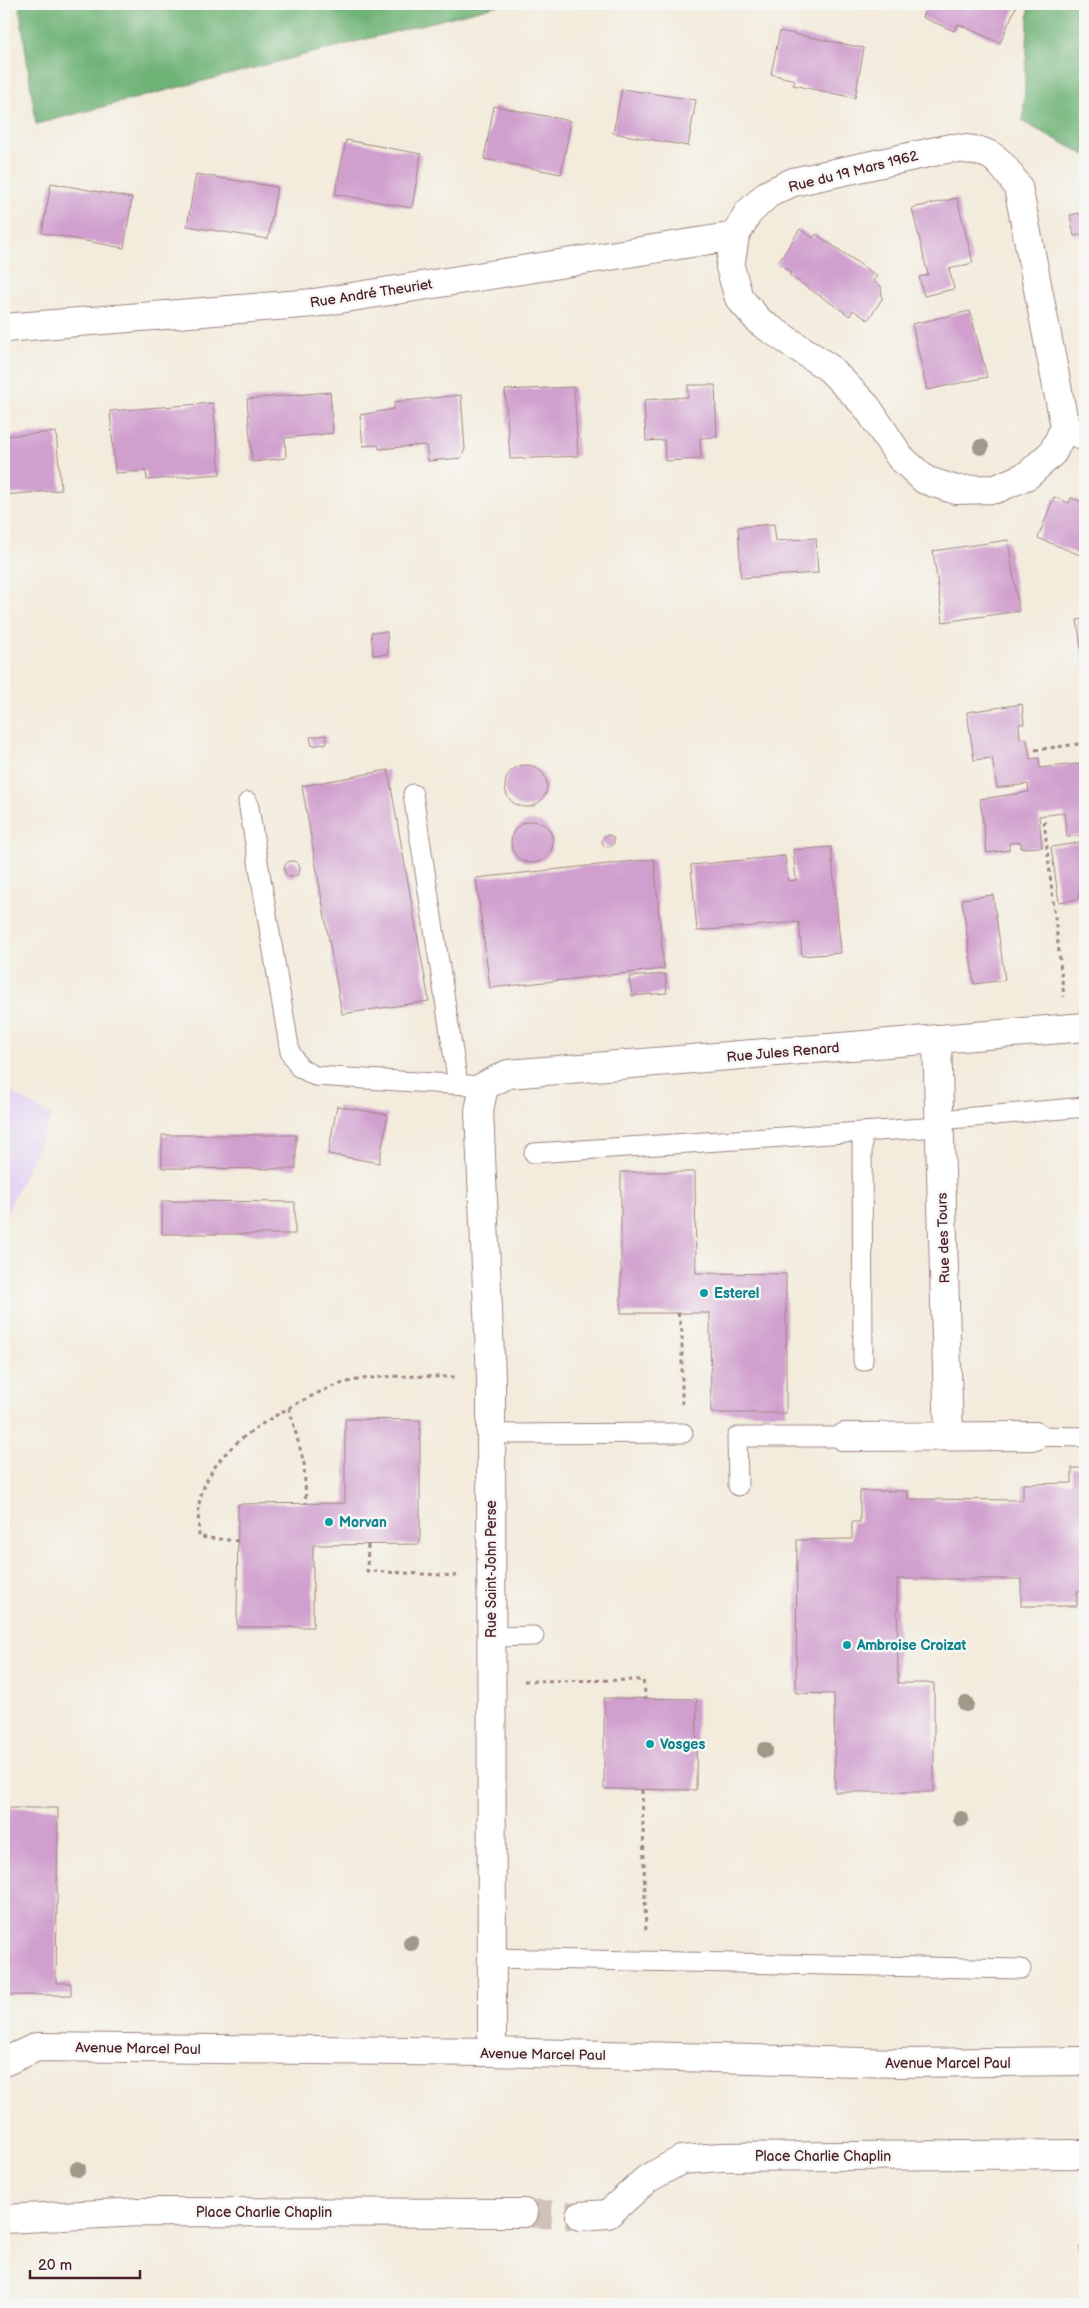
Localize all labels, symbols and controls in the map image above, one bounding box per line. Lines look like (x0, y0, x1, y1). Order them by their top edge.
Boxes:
street label: Rue du 19 Mars 1962 (787, 147, 920, 196)
street label: Rue André Theuriet (309, 275, 434, 312)
street label: Rue Jules Renard (726, 1039, 840, 1066)
street label: Rue des Tours (933, 1192, 954, 1284)
place label: Esterel (714, 1285, 759, 1302)
marker: Esterel (698, 1287, 710, 1299)
street label: Rue Saint-John Perse (483, 1500, 500, 1638)
place label: Morvan (339, 1514, 387, 1531)
marker: Morvan (323, 1516, 335, 1528)
place label: Ambroise Croizat (856, 1637, 967, 1654)
marker: Ambroise Croizat (841, 1639, 853, 1651)
place label: Vosges (660, 1736, 705, 1753)
marker: Vosges (644, 1738, 656, 1750)
street label: Avenue Marcel Paul (75, 2039, 201, 2058)
street label: Avenue Marcel Paul (480, 2045, 606, 2064)
street label: Avenue Marcel Paul (885, 2055, 1011, 2072)
street label: Place Charlie Chaplin (755, 2148, 891, 2165)
street label: Place Charlie Chaplin (196, 2204, 332, 2221)
scale bar (30, 2248, 140, 2280)
text: 20 m (38, 2256, 72, 2275)

